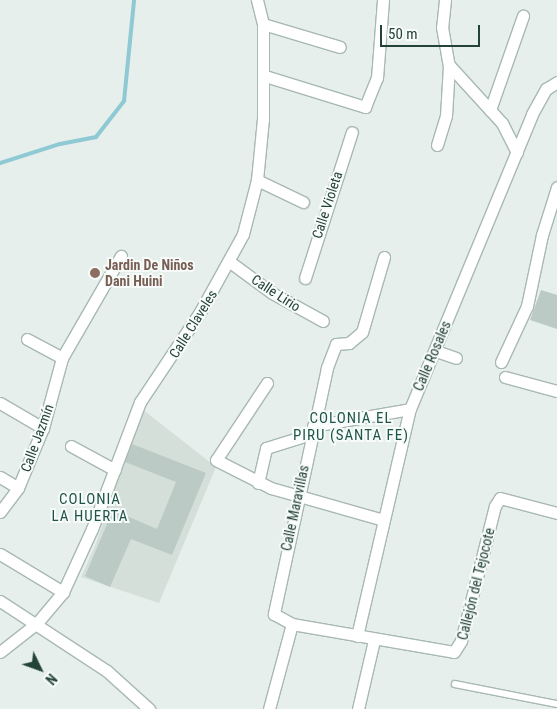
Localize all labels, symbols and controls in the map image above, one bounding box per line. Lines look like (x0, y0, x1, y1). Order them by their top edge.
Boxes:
scale bar (382, 15, 482, 47)
text: 50 m (388, 25, 418, 43)
street label: Calle Violeta (308, 169, 346, 241)
place label: Jardin De Niños Dani Huini (105, 257, 194, 290)
marker: Jardin De Niños Dani Huini (89, 267, 101, 279)
street label: Calle Lirio (248, 271, 304, 315)
street label: Calle Claveles (165, 287, 221, 361)
street label: Calle Rosales (410, 318, 454, 394)
street label: Calle Jazmín (17, 402, 57, 474)
district label: COLONIA EL PIRU (SANTA FE) (291, 409, 411, 444)
street label: Calle Maravillas (278, 463, 312, 553)
district label: COLONIA LA HUERTA (50, 490, 130, 525)
street label: Callejón del Tejocote (454, 526, 498, 642)
north arrow (15, 644, 65, 694)
text: N (42, 670, 60, 688)

